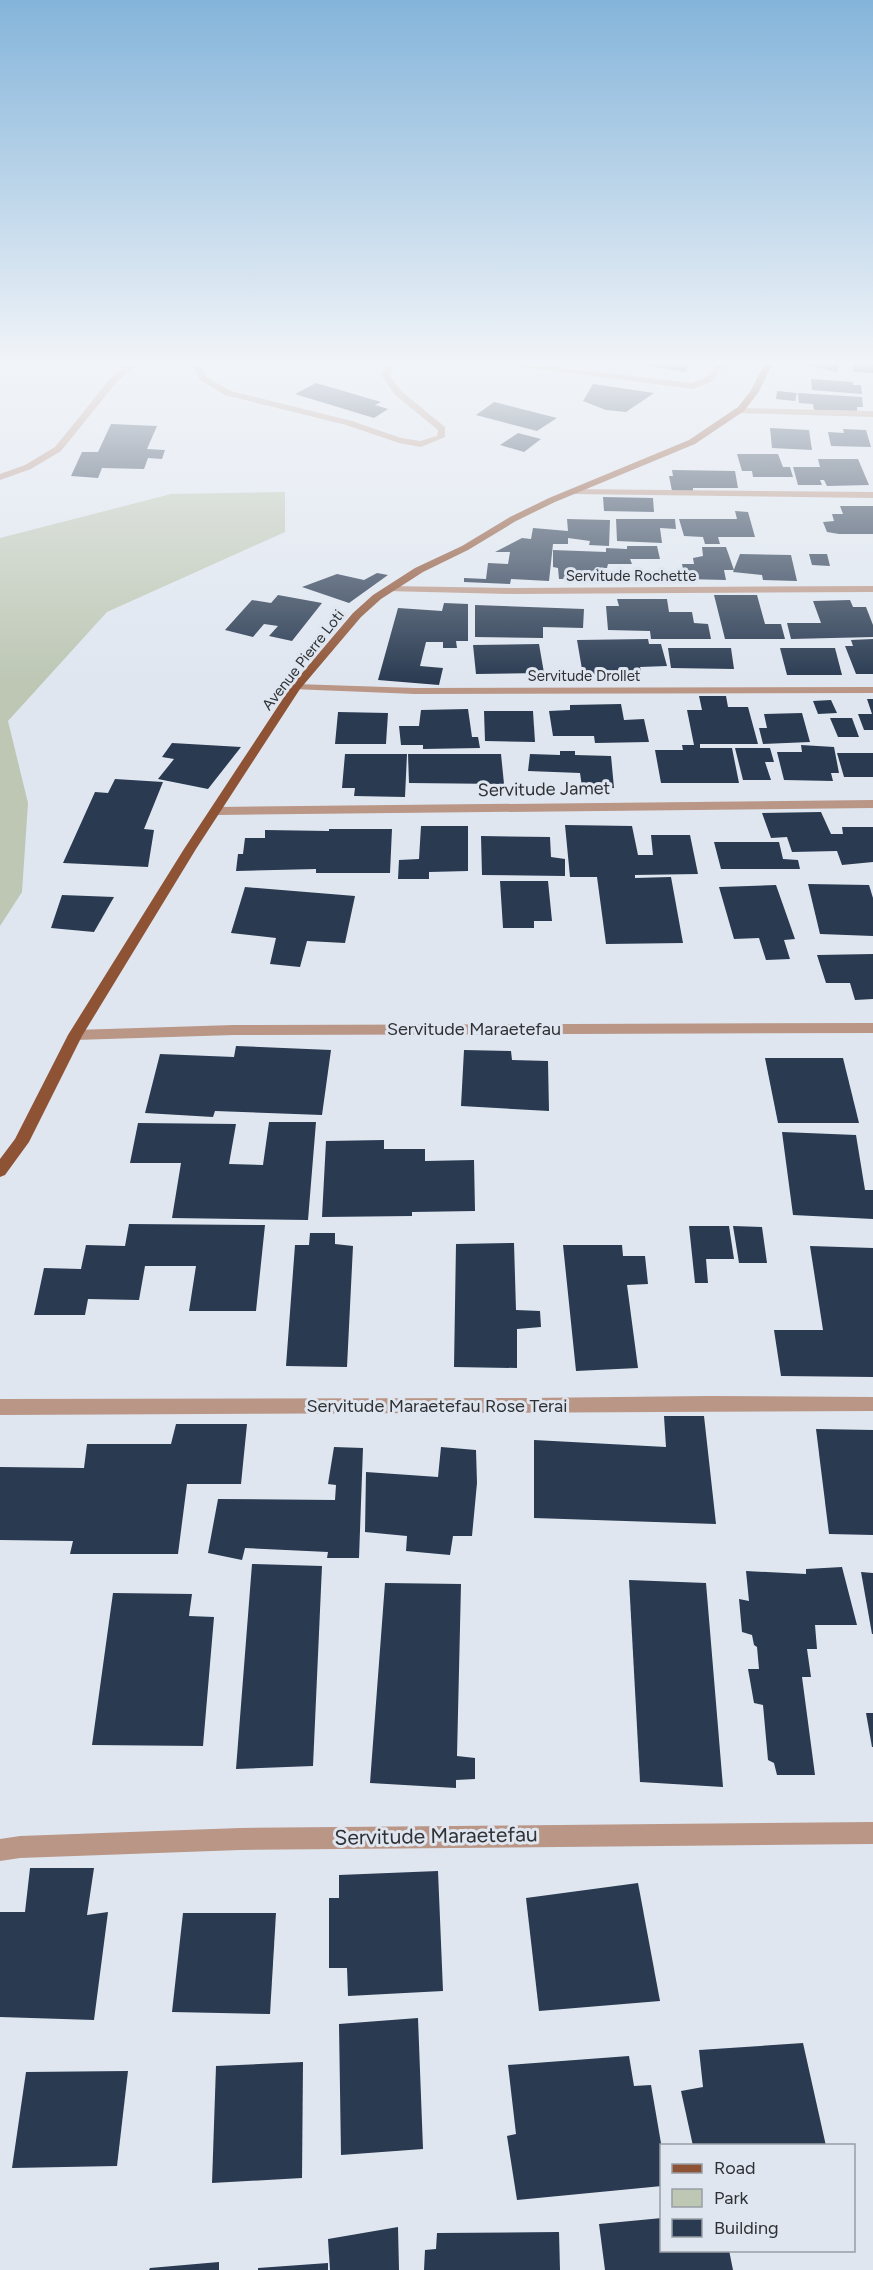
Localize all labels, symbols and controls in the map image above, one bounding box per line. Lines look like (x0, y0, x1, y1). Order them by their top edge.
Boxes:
street label: Servitude Rochette (566, 567, 696, 585)
street label: Avenue Pierre Loti (258, 606, 348, 714)
street label: Servitude Drollet (527, 667, 641, 685)
street label: Servitude Jamet (478, 777, 611, 801)
street label: Servitude Maraetefau (387, 1018, 561, 1040)
street label: Servitude Maraetefau Rose Terai (307, 1395, 567, 1417)
street label: Servitude Maraetefau (334, 1821, 538, 1850)
legend (660, 2144, 855, 2252)
text: Road (714, 2157, 755, 2179)
text: Park (714, 2187, 749, 2209)
text: Building (714, 2217, 779, 2239)

